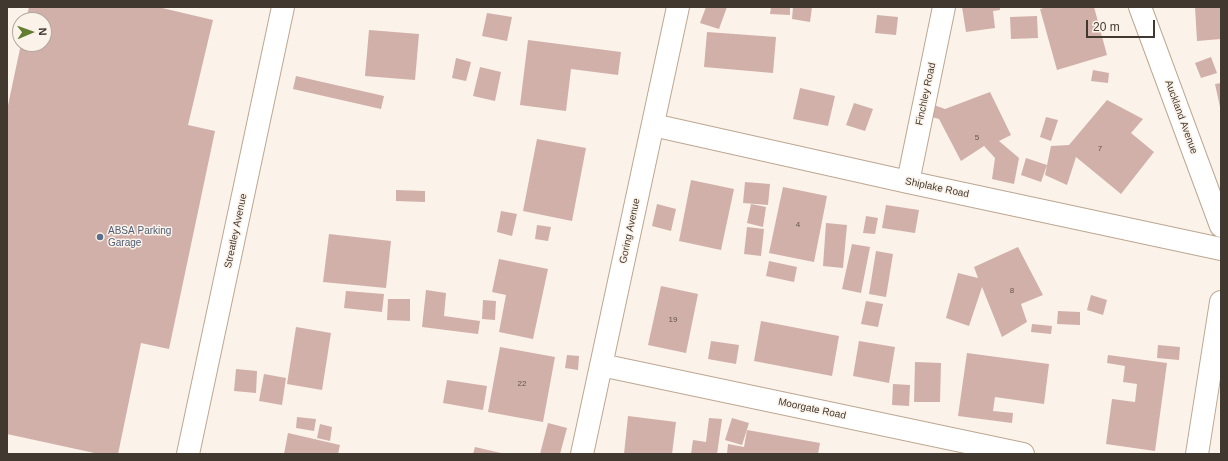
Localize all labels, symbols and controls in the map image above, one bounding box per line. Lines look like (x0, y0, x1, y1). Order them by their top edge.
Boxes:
north arrow (12, 12, 52, 52)
scale bar (1088, 12, 1157, 38)
text: 20 m (1093, 20, 1120, 34)
text: N (37, 27, 49, 36)
street label: Finchley Road (913, 61, 939, 127)
street label: Auckland Avenue (1162, 78, 1200, 156)
house number: 5 (975, 133, 979, 143)
house number: 7 (1098, 144, 1102, 154)
street label: Shiplake Road (904, 175, 970, 201)
street label: Streatley Avenue (222, 193, 250, 269)
street label: Goring Avenue (617, 197, 643, 265)
house number: 4 (796, 220, 800, 230)
place label: ABSA Parking Garage (108, 225, 171, 248)
marker: ABSA Parking Garage (95, 232, 105, 242)
house number: 8 (1010, 286, 1014, 296)
house number: 19 (669, 315, 677, 325)
house number: 22 (518, 379, 526, 389)
street label: Moorgate Road (777, 396, 847, 422)

